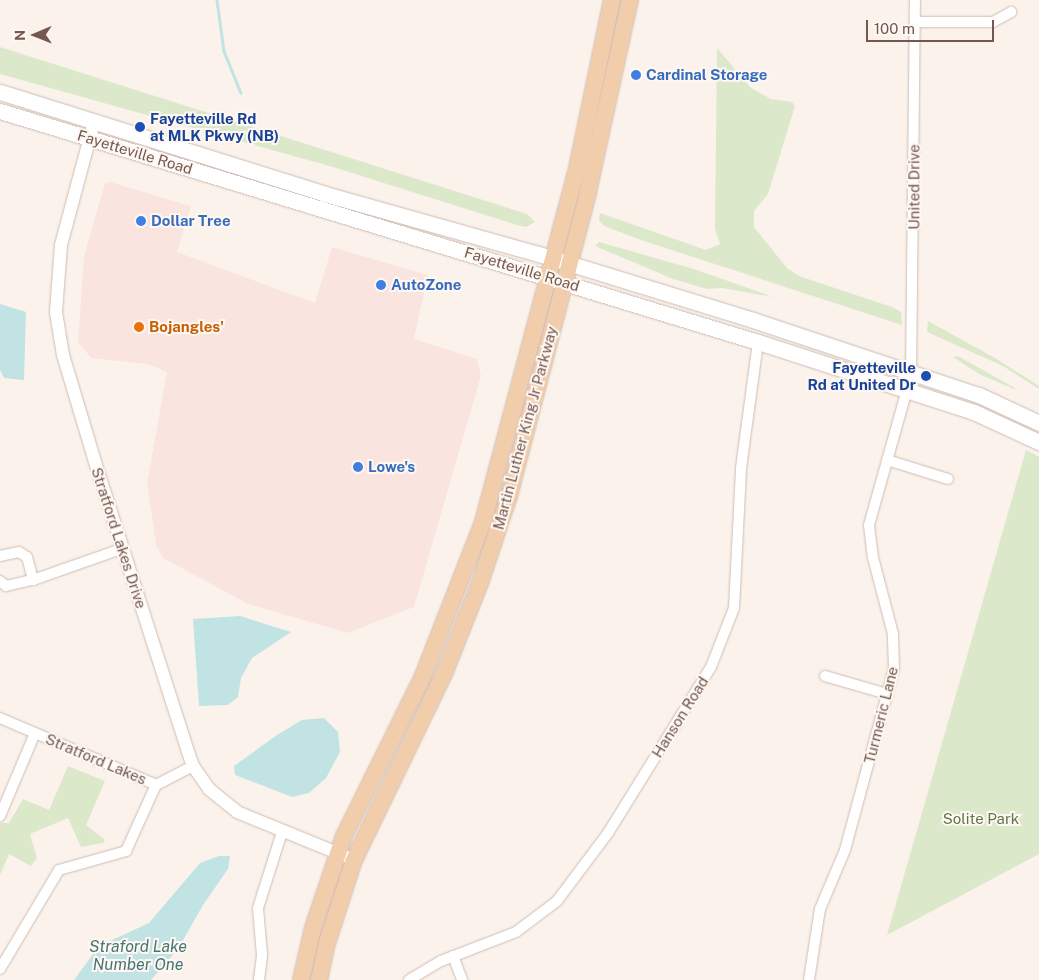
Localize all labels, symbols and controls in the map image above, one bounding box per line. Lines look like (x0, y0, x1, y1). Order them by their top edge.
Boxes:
north arrow (10, 10, 60, 60)
scale bar (869, 10, 996, 42)
text: 100 m (874, 20, 915, 37)
text: N (12, 30, 28, 41)
place label: Cardinal Storage (646, 66, 767, 84)
marker: Cardinal Storage (630, 69, 642, 81)
place label: Fayetteville Rd at MLK Pkwy (NB) (150, 109, 279, 144)
marker: Fayetteville Rd at MLK Pkwy (NB) (134, 121, 146, 133)
street label: Fayetteville Road (75, 126, 195, 178)
street label: United Drive (905, 144, 923, 230)
place label: Dollar Tree (151, 212, 231, 230)
marker: Dollar Tree (135, 215, 147, 227)
street label: Fayetteville Road (462, 243, 582, 295)
place label: AutoZone (391, 276, 461, 294)
marker: AutoZone (375, 279, 387, 291)
place label: Bojangles' (149, 318, 224, 336)
marker: Bojangles' (133, 321, 145, 333)
street label: Martin Luther King Jr Parkway (489, 324, 561, 532)
place label: Fayetteville Rd at United Dr (808, 358, 916, 393)
marker: Fayetteville Rd at United Dr (920, 370, 932, 382)
place label: Lowe's (368, 458, 415, 476)
marker: Lowe's (352, 461, 364, 473)
street label: Stratford Lakes Drive (88, 465, 150, 611)
street label: Turmeric Lane (860, 665, 902, 765)
street label: Hanson Road (648, 673, 712, 761)
street label: Stratford Lakes (43, 730, 149, 788)
park label: Solite Park (943, 810, 1019, 828)
water label: Straford Lake Number One (89, 937, 187, 975)

